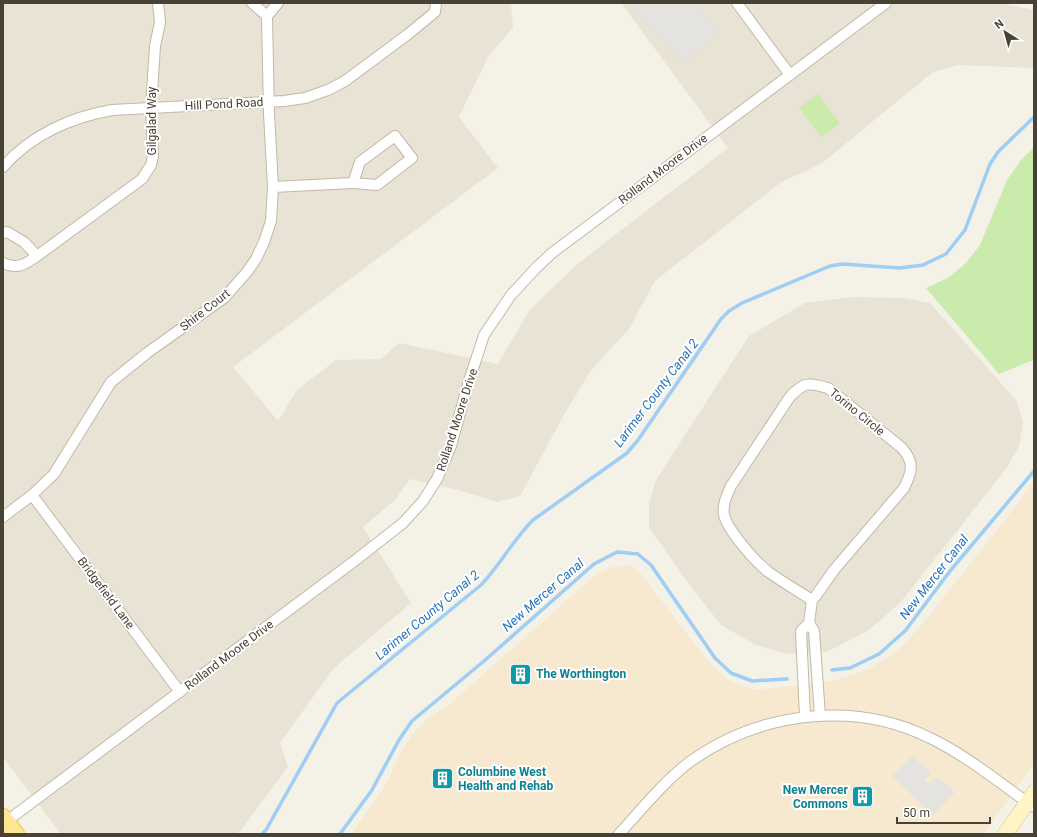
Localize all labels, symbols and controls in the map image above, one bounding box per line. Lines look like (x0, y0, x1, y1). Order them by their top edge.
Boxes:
north arrow (985, 12, 1025, 52)
text: N (992, 17, 1006, 32)
street label: Gilgalad Way (145, 86, 159, 156)
street label: Hill Pond Road (184, 95, 264, 113)
street label: Rolland Moore Drive (616, 131, 710, 207)
street label: Shire Court (177, 286, 233, 334)
water label: Larimer County Canal 2 (611, 336, 701, 450)
street label: Rolland Moore Drive (434, 367, 480, 473)
street label: Torino Circle (827, 385, 887, 439)
water label: New Mercer Canal (896, 531, 972, 622)
street label: Bridgefield Lane (75, 554, 137, 632)
water label: New Mercer Canal (499, 555, 587, 634)
water label: Larimer County Canal 2 (372, 567, 482, 663)
street label: Rolland Moore Drive (182, 617, 276, 693)
building icon: The Worthington (507, 661, 533, 687)
place label: The Worthington (536, 667, 627, 681)
place label: Columbine West Health and Rehab (458, 765, 554, 793)
building icon: Columbine West Health and Rehab (429, 766, 455, 792)
place label: New Mercer Commons (783, 783, 849, 811)
building icon: New Mercer Commons (850, 784, 876, 810)
scale bar (897, 799, 990, 825)
text: 50 m (903, 806, 930, 820)

